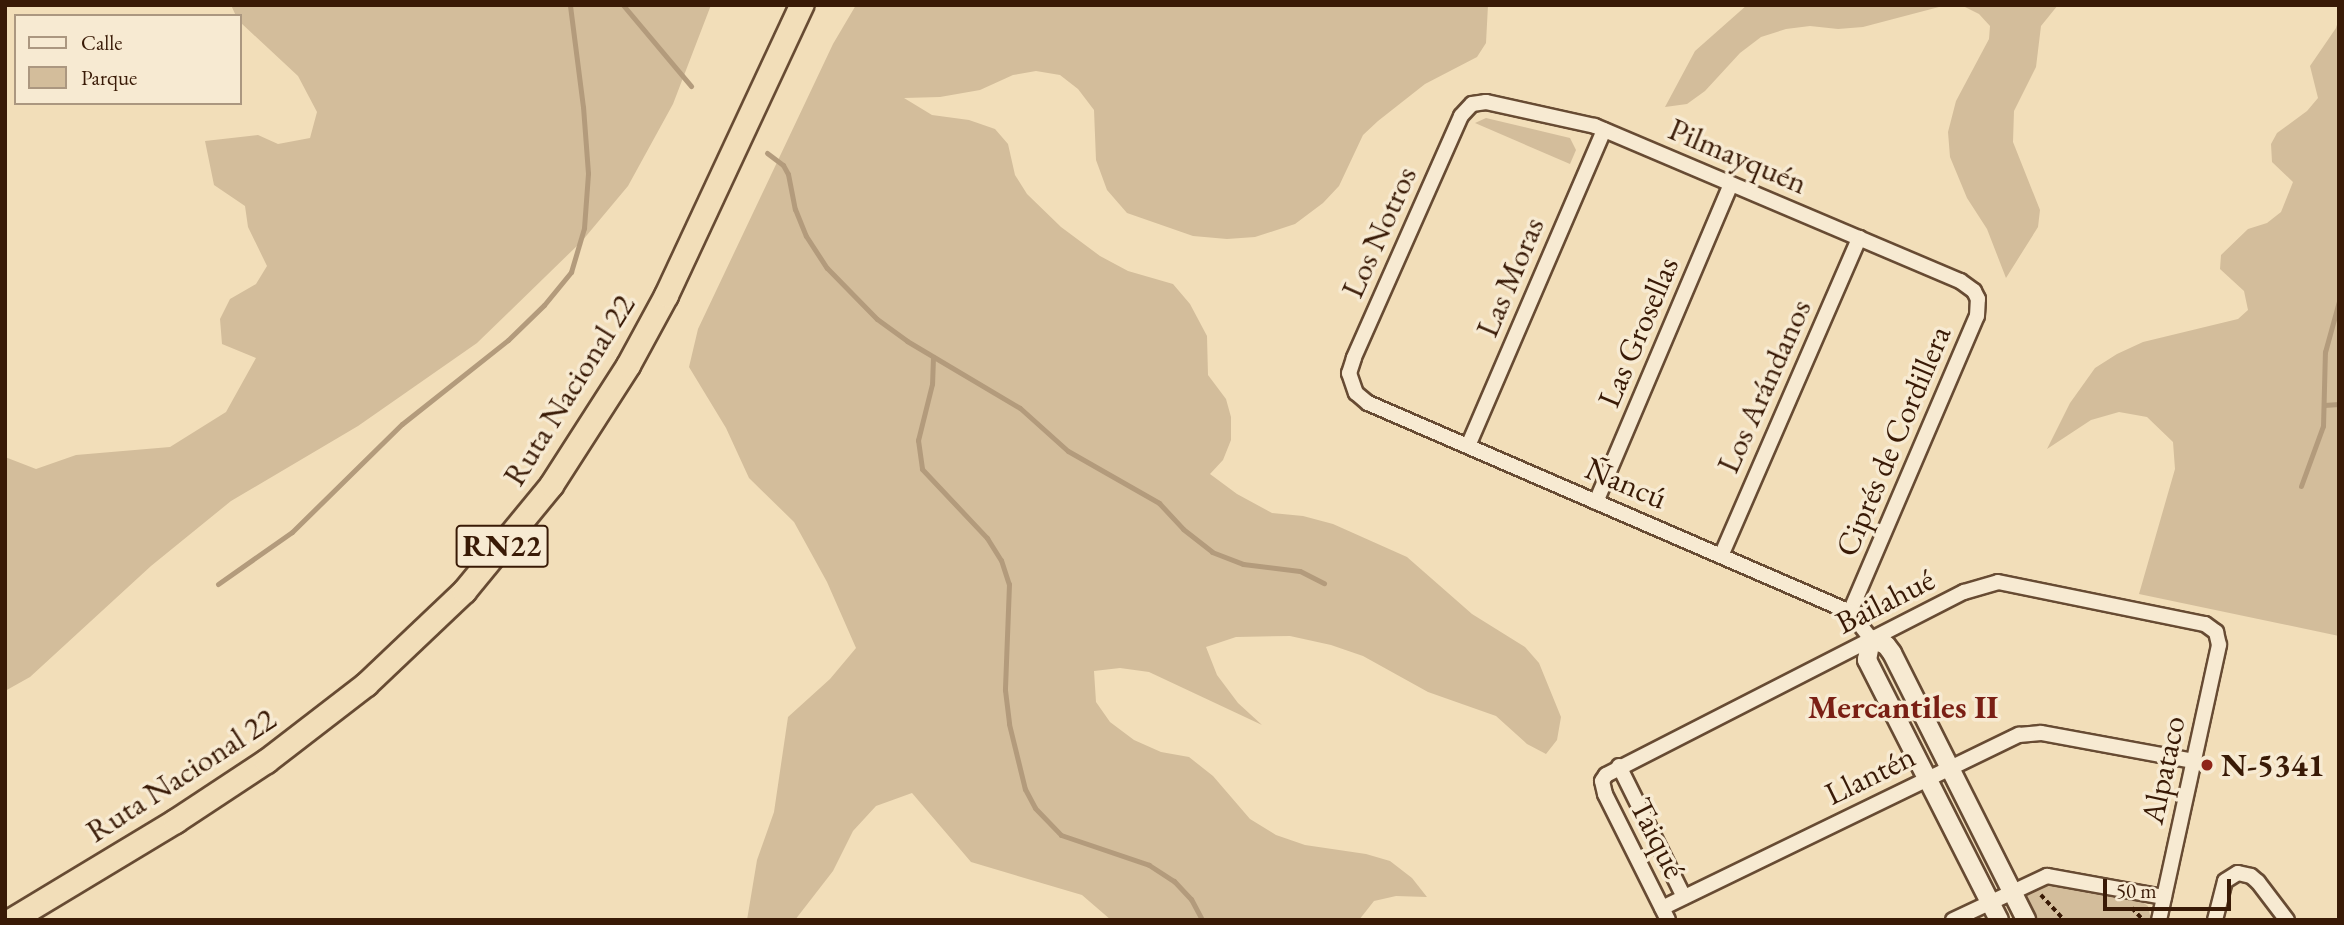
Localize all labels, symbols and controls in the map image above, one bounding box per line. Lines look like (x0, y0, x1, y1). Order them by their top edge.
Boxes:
legend (14, 14, 242, 105)
text: Calle (81, 29, 123, 56)
text: Parque (81, 64, 137, 91)
street label: Pilmayquén (1663, 110, 1813, 202)
street label: Los Notros (1333, 161, 1425, 303)
street label: Las Moras (1468, 211, 1552, 343)
street label: Las Grosellas (1589, 251, 1687, 413)
street label: Ruta Nacional 22 (495, 287, 643, 493)
street label: Los Arándanos (1709, 293, 1819, 479)
street label: Ciprés de Cordillera (1827, 320, 1959, 562)
street label: Ñancú (1579, 449, 1673, 517)
road number: RN22 (455, 520, 549, 572)
street label: Bailahué (1829, 560, 1941, 642)
district label: Mercantiles II (1808, 687, 1998, 727)
street label: Ruta Nacional 22 (79, 699, 283, 851)
street label: Alpataco (2133, 712, 2193, 828)
street label: Llantén (1819, 737, 1921, 813)
place label: N-5341 (2221, 746, 2325, 784)
marker: N-5341 (2199, 757, 2215, 773)
street label: Taiqué (1622, 792, 1694, 884)
scale bar (2106, 866, 2234, 910)
text: 50 m (2116, 877, 2157, 904)

